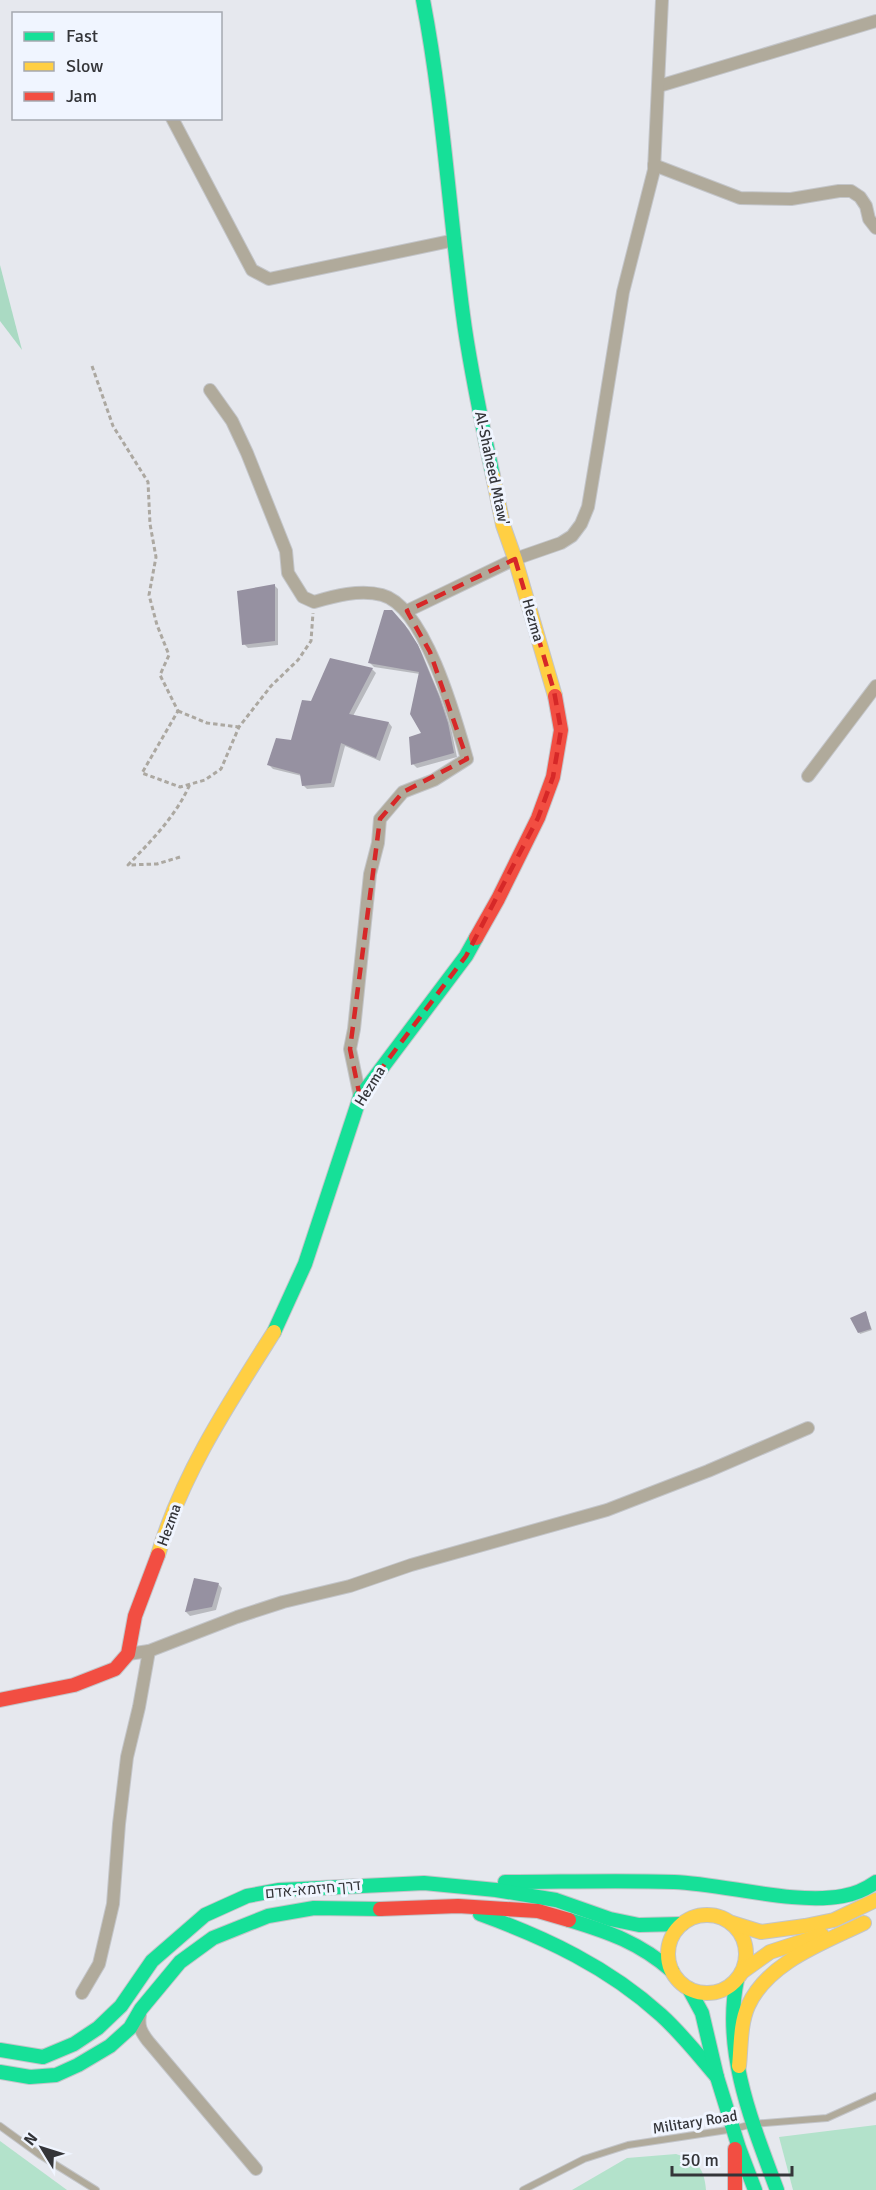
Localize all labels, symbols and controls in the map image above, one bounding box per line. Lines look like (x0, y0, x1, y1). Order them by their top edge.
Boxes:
legend (12, 12, 222, 120)
text: Fast (66, 25, 98, 47)
text: Slow (66, 55, 103, 77)
text: Jam (66, 85, 97, 107)
street label: Al-Shaheed Mtaw' (471, 410, 513, 526)
street label: Hezma (518, 596, 548, 644)
street label: Hezma (351, 1063, 389, 1109)
street label: Hezma (153, 1501, 185, 1549)
street label: דרך חיזמא-אדם (264, 1876, 362, 1902)
street label: Military Road (651, 2106, 739, 2138)
north arrow (12, 2118, 72, 2178)
text: N (20, 2129, 42, 2150)
scale bar (672, 2139, 792, 2177)
text: 50 m (681, 2149, 719, 2171)

